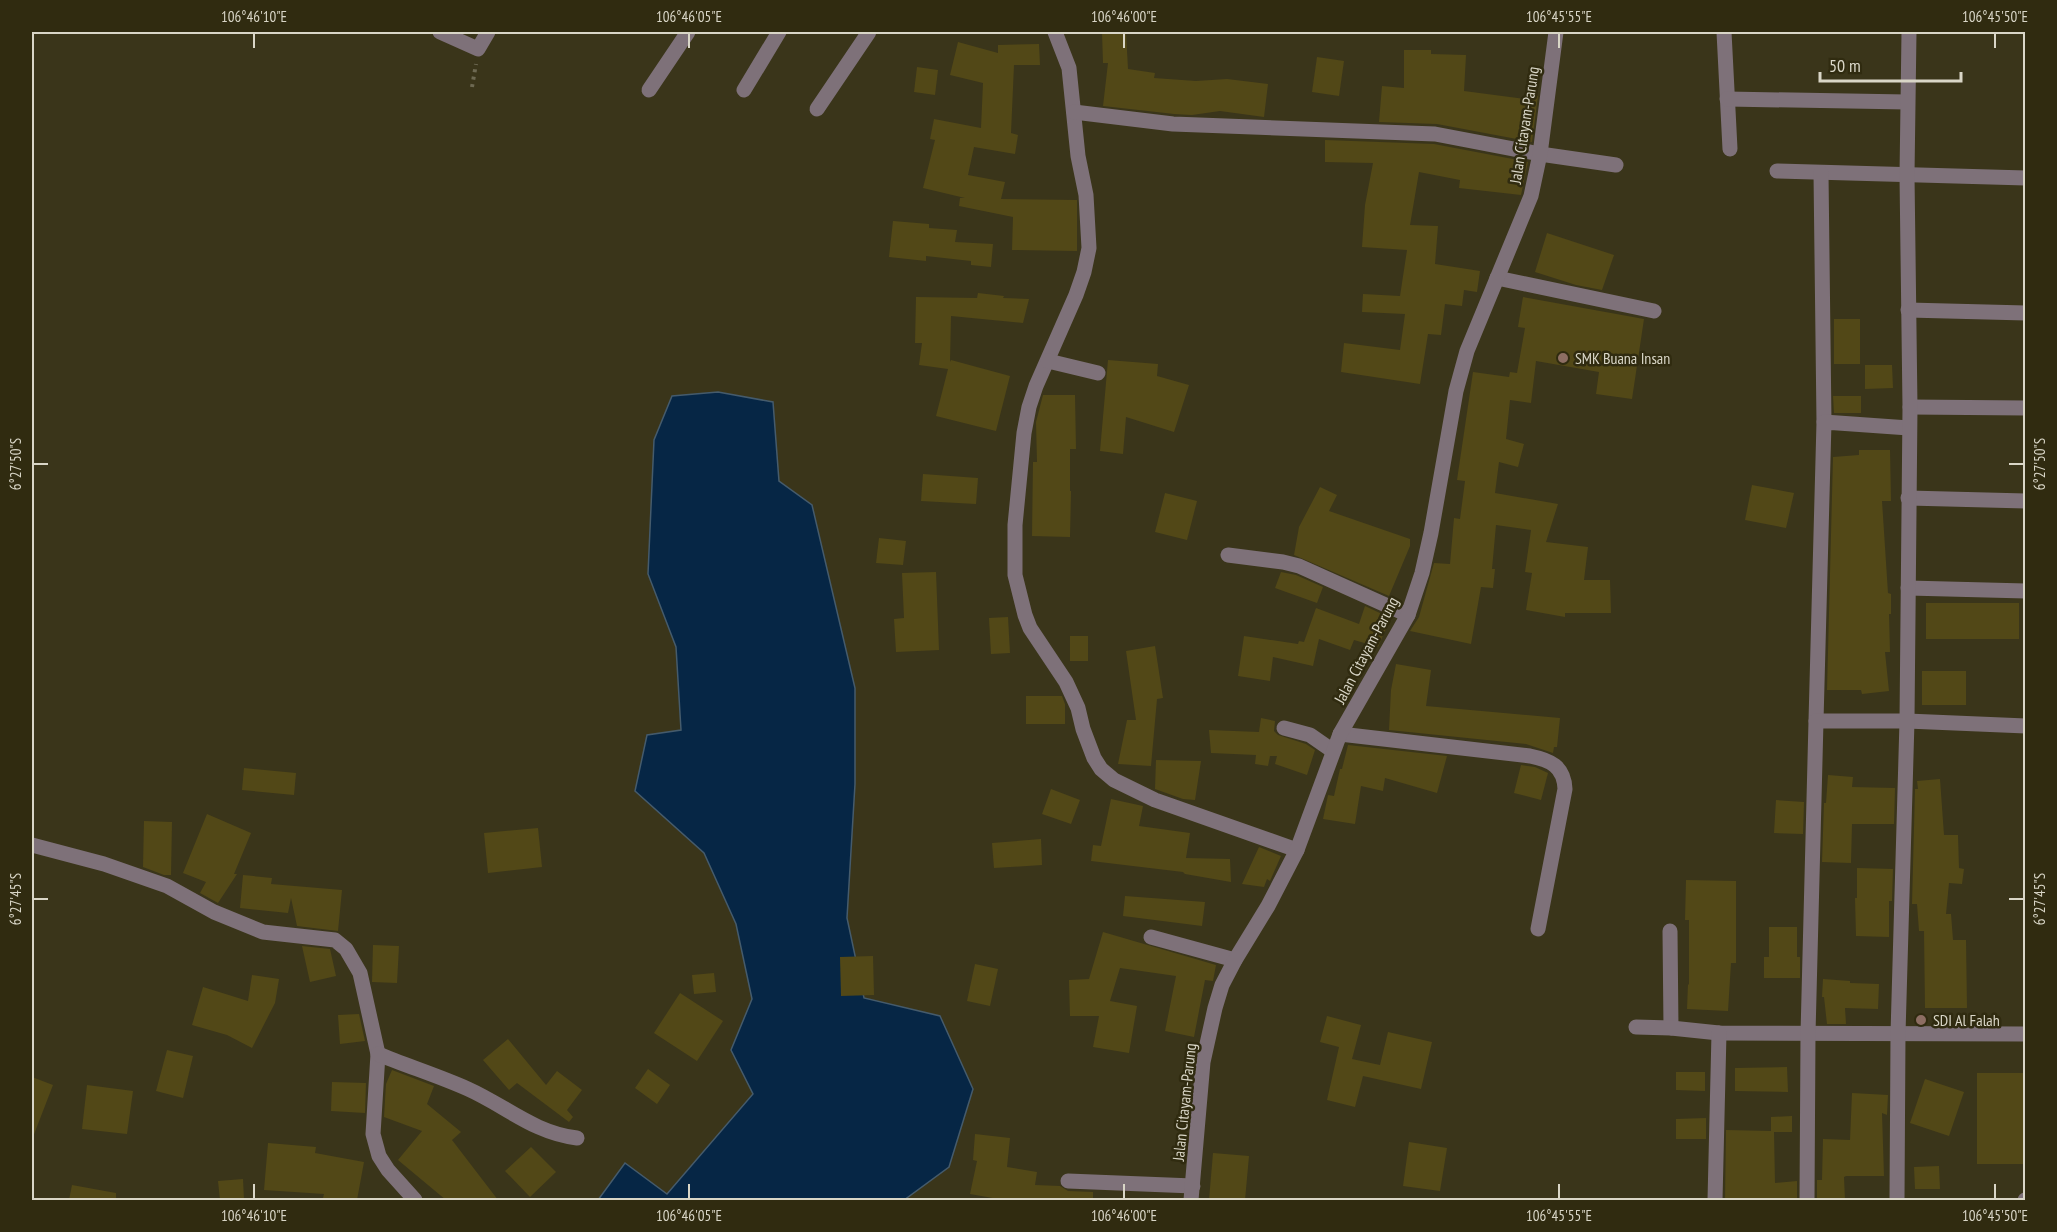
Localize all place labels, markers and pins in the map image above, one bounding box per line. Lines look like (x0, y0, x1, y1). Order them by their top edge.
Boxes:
place label: SMK Buana Insan (1575, 348, 1670, 368)
marker: SMK Buana Insan (1556, 351, 1570, 365)
place label: SDI Al Falah (1933, 1010, 2000, 1030)
marker: SDI Al Falah (1914, 1013, 1928, 1027)

